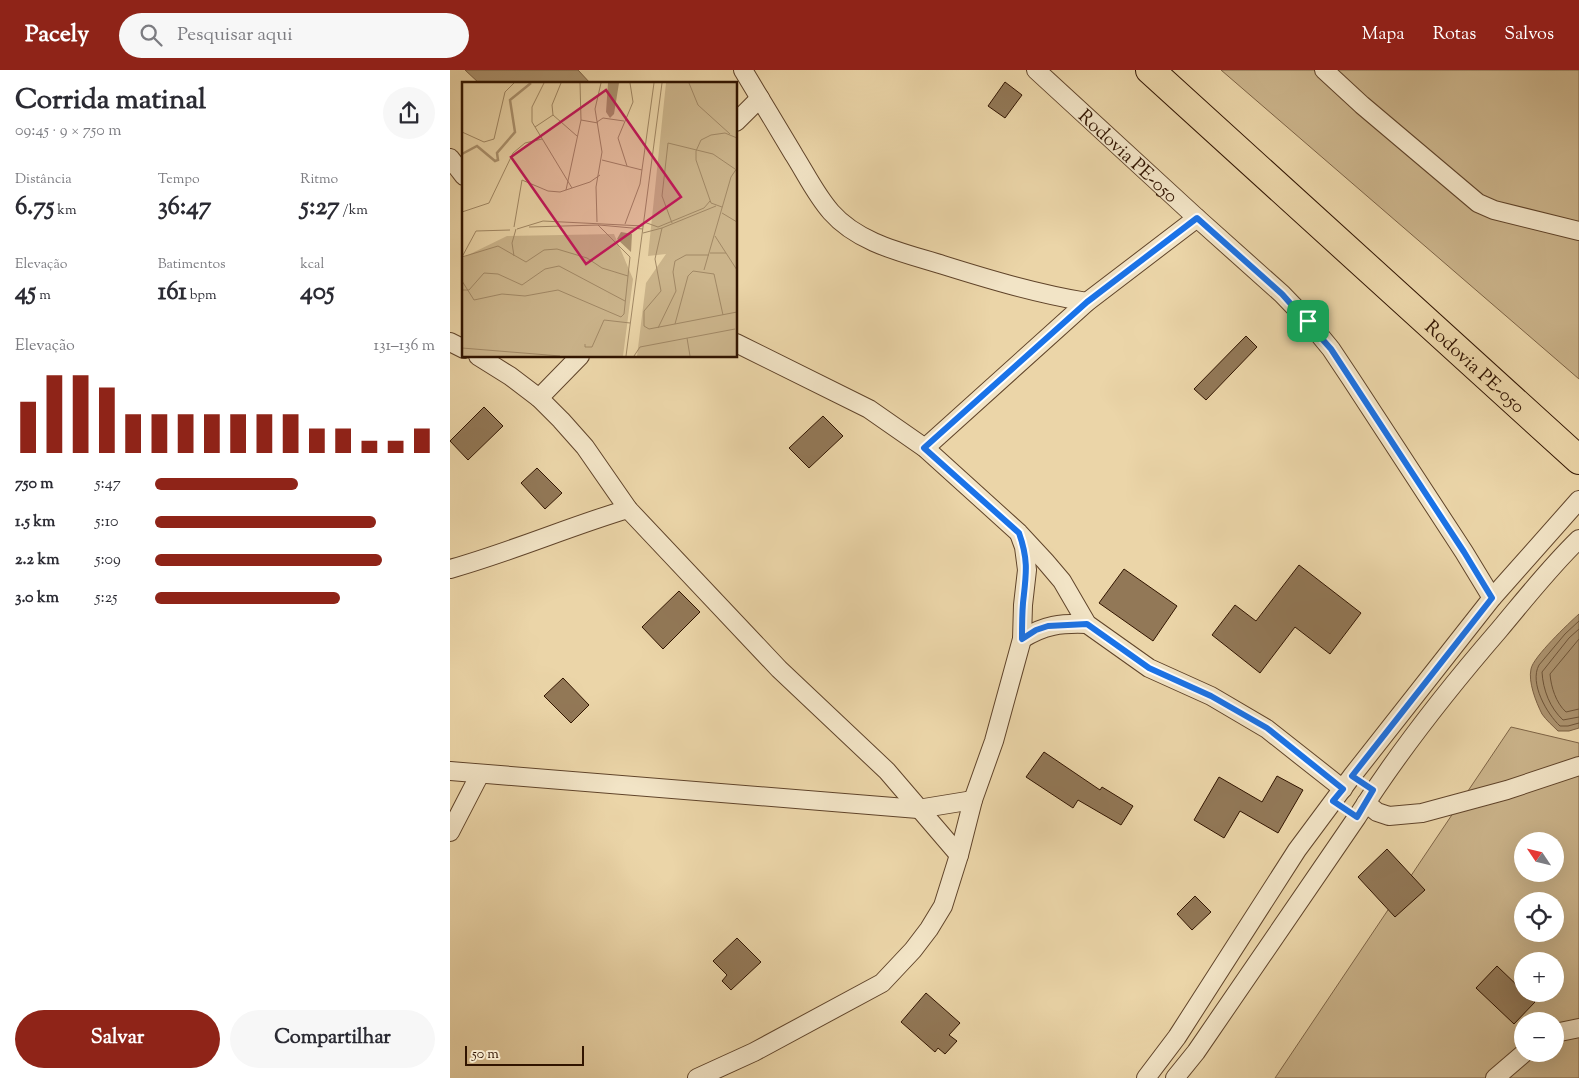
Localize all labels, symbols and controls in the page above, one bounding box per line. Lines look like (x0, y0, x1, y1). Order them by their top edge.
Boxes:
search box (119, 13, 469, 58)
text: Pacely (25, 18, 89, 52)
icon: search (137, 21, 165, 49)
text: Pesquisar aqui (177, 22, 293, 49)
text: Mapa (1362, 22, 1405, 48)
text: Rotas (1433, 22, 1476, 48)
text: Salvos (1504, 22, 1554, 48)
text: Corrida matinal (15, 81, 206, 121)
inset map (462, 82, 738, 358)
button: share (383, 87, 435, 139)
street label: Rodovia PE-050 (1071, 104, 1183, 210)
text: 09:45 · 9 × 750 m (15, 120, 121, 143)
text: Distância (15, 170, 72, 190)
text: Tempo (158, 170, 200, 190)
text: Ritmo (300, 170, 338, 190)
text: 6.75 (15, 190, 54, 226)
text: 36:47 (158, 190, 211, 226)
text: 5:27 (300, 190, 340, 226)
text: km (54, 201, 77, 221)
text: /km (340, 201, 368, 221)
text: Elevação (15, 255, 67, 275)
text: Batimentos (158, 255, 226, 275)
text: kcal (300, 255, 324, 275)
text: 45 (15, 275, 36, 311)
text: 161 (158, 275, 187, 311)
text: 405 (300, 275, 334, 311)
text: m (36, 286, 51, 306)
text: bpm (187, 286, 217, 306)
pin (1287, 300, 1329, 342)
icon: arrive (1294, 307, 1322, 335)
street label: Rodovia PE-050 (1418, 315, 1530, 421)
text: Elevação (15, 335, 75, 358)
text: 131–136 m (374, 335, 435, 358)
text: 750 m (15, 473, 54, 496)
text: 5:47 (95, 473, 121, 496)
text: 1.5 km (15, 511, 55, 534)
text: 5:10 (95, 511, 118, 534)
text: 2.2 km (15, 549, 59, 572)
text: 5:09 (95, 549, 121, 572)
text: 3.0 km (15, 587, 59, 610)
text: 5:25 (95, 587, 118, 610)
north arrow (1514, 832, 1564, 882)
map controls (1514, 832, 1564, 1062)
button: locate (1514, 892, 1564, 942)
button: + (1514, 952, 1564, 1002)
button: Salvar (15, 1010, 220, 1068)
button: Compartilhar (230, 1010, 435, 1068)
button: − (1514, 1012, 1564, 1062)
scale bar (465, 1043, 584, 1066)
text: 50 m (472, 1045, 499, 1065)

